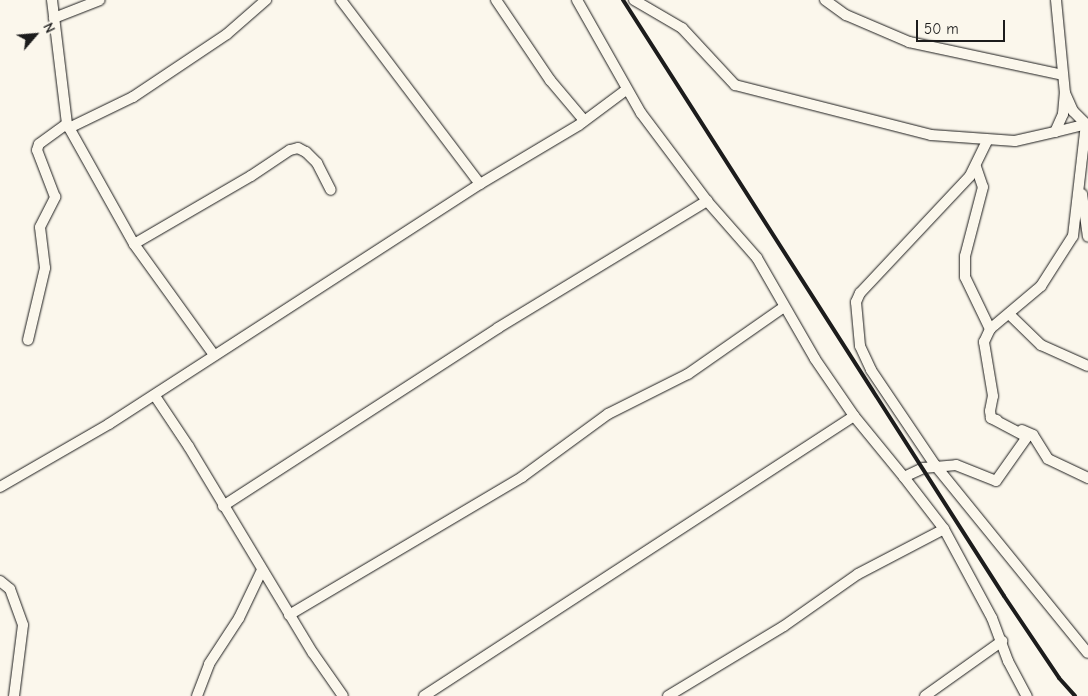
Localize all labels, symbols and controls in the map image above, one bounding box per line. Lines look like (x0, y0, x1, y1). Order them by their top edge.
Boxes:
north arrow (10, 10, 60, 60)
scale bar (918, 10, 1007, 42)
text: N (39, 20, 58, 36)
text: 50 m (924, 20, 959, 38)

